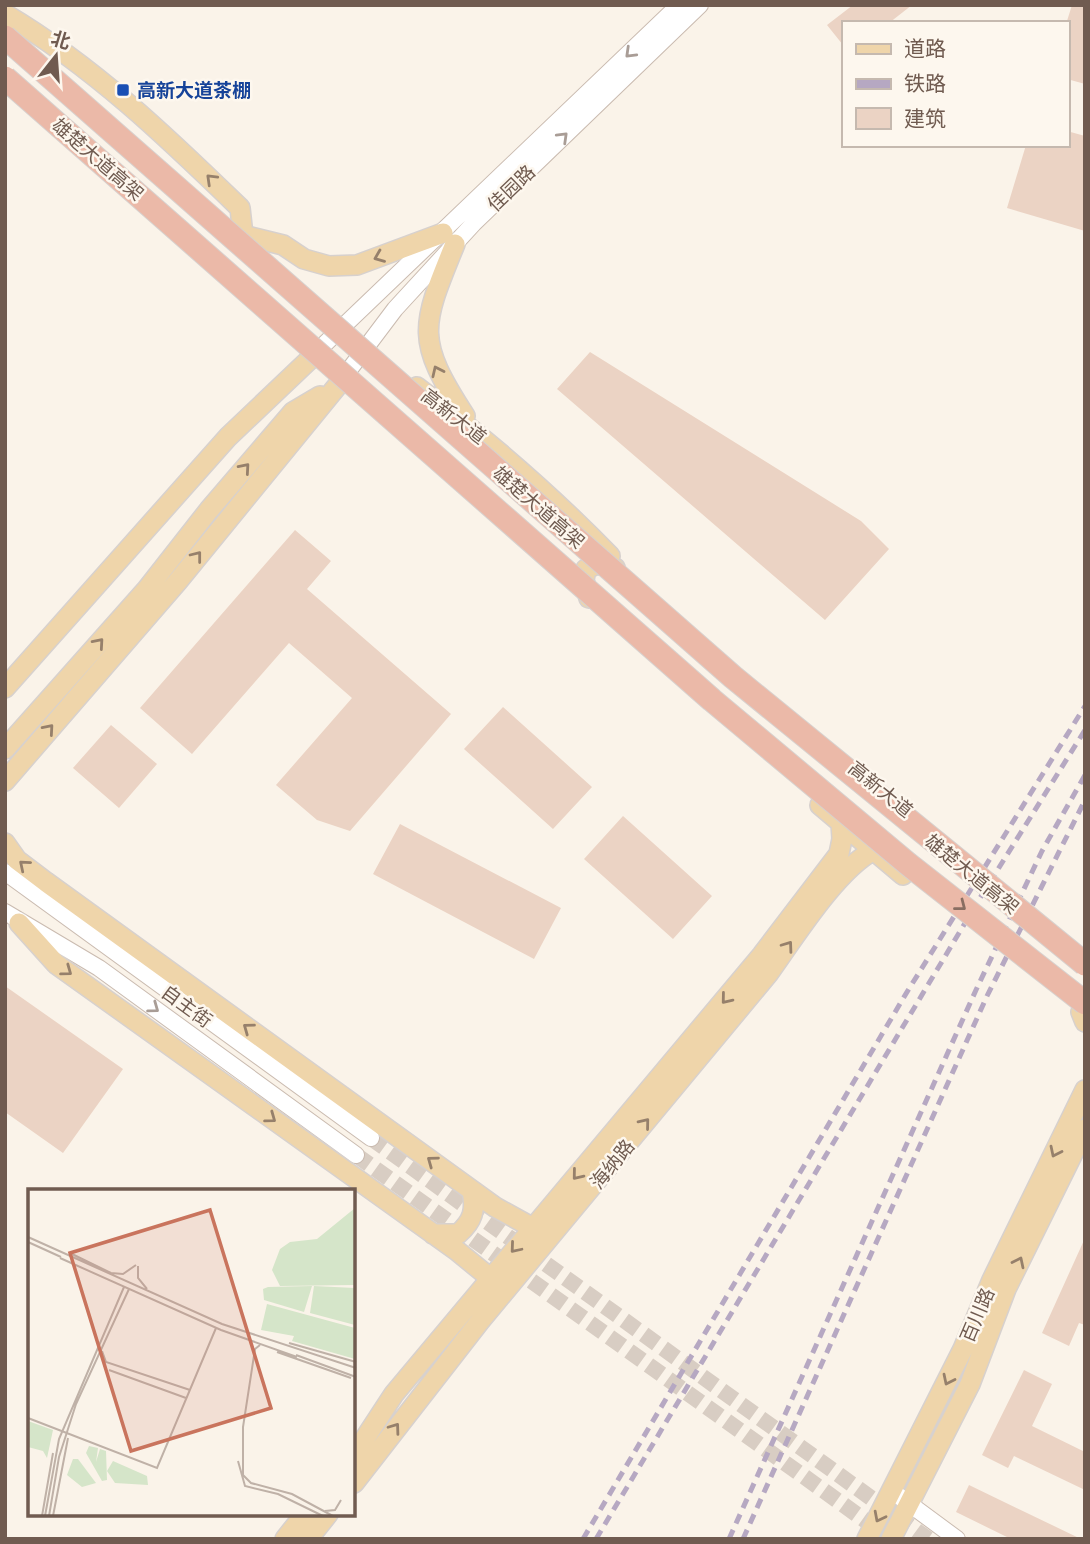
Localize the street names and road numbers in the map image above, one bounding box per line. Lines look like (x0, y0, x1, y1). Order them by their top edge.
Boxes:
street label: 雄楚大道高架 (47, 113, 148, 205)
street label: 佳园路 (483, 160, 540, 216)
street label: 高新大道 (417, 384, 491, 449)
street label: 雄楚大道高架 (488, 461, 589, 553)
street label: 高新大道 (844, 757, 917, 822)
street label: 雄楚大道高架 (920, 830, 1023, 919)
street label: 自主街 (157, 980, 217, 1032)
street label: 海纳路 (586, 1135, 639, 1194)
street label: 百川路 (956, 1284, 999, 1346)

